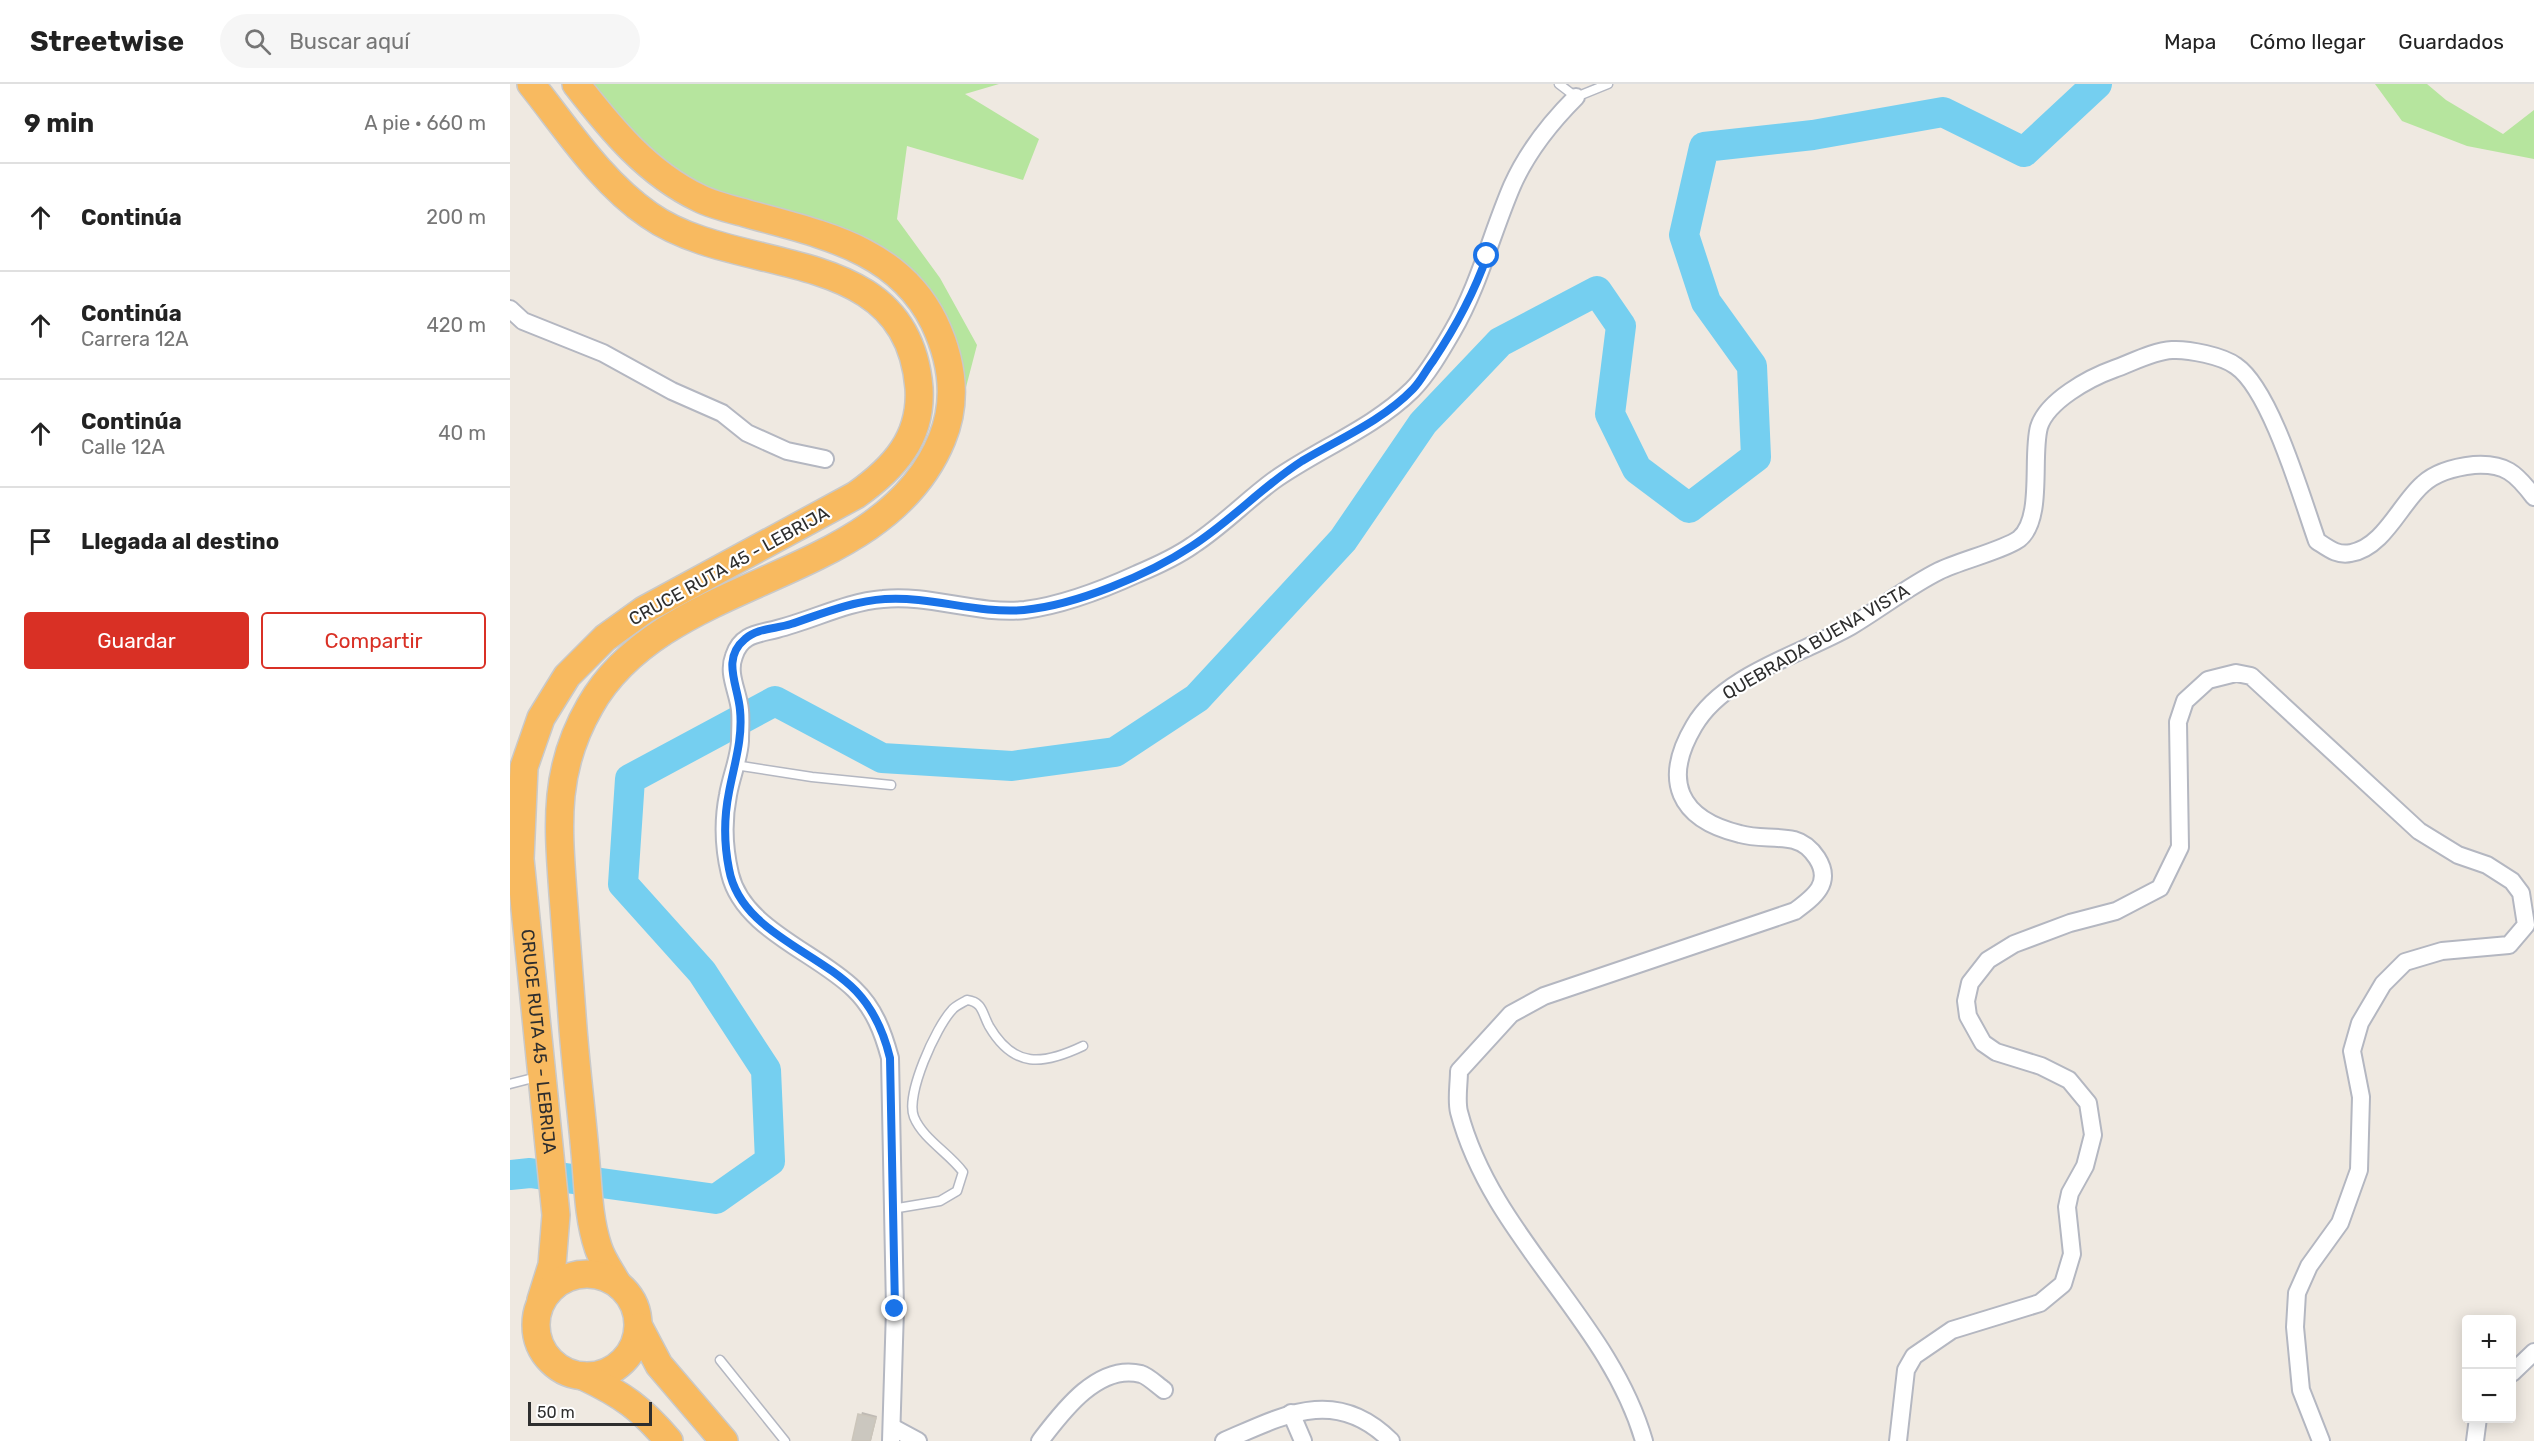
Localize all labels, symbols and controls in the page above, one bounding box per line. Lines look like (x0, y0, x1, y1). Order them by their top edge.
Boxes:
search box (220, 14, 640, 68)
text: Streetwise (30, 25, 184, 58)
icon: search (241, 25, 274, 58)
text: Buscar aquí (289, 28, 410, 55)
text: Mapa (2164, 29, 2216, 54)
text: Cómo llegar (2249, 29, 2365, 54)
text: Guardados (2398, 29, 2504, 54)
text: 9 min (24, 108, 94, 139)
text: A pie · 660 m (364, 111, 486, 135)
icon: ahead (24, 201, 57, 234)
text: Continúa (81, 204, 182, 231)
text: 200 m (426, 205, 486, 229)
route start (1473, 242, 1499, 268)
text: Continúa (81, 300, 182, 327)
icon: ahead (24, 309, 57, 342)
text: 420 m (426, 313, 486, 337)
text: Carrera 12A (81, 327, 189, 351)
text: Continúa (81, 408, 182, 435)
icon: ahead (24, 417, 57, 450)
text: 40 m (438, 421, 486, 445)
text: Calle 12A (81, 435, 165, 459)
street label: CRUCE RUTA 45 - LEBRIJA (625, 502, 833, 630)
icon: arrive (24, 525, 57, 558)
text: Llegada al destino (81, 528, 279, 555)
street label: QUEBRADA BUENA VISTA (1719, 579, 1913, 705)
button: Guardar (24, 612, 249, 669)
button: Compartir (261, 612, 486, 669)
street label: CRUCE RUTA 45 - LEBRIJA (516, 928, 561, 1155)
route end (881, 1295, 907, 1321)
map controls (2462, 1315, 2516, 1423)
button: + (2462, 1315, 2516, 1369)
button: − (2462, 1369, 2516, 1423)
scale bar (528, 1399, 652, 1426)
text: 50 m (537, 1403, 575, 1422)

